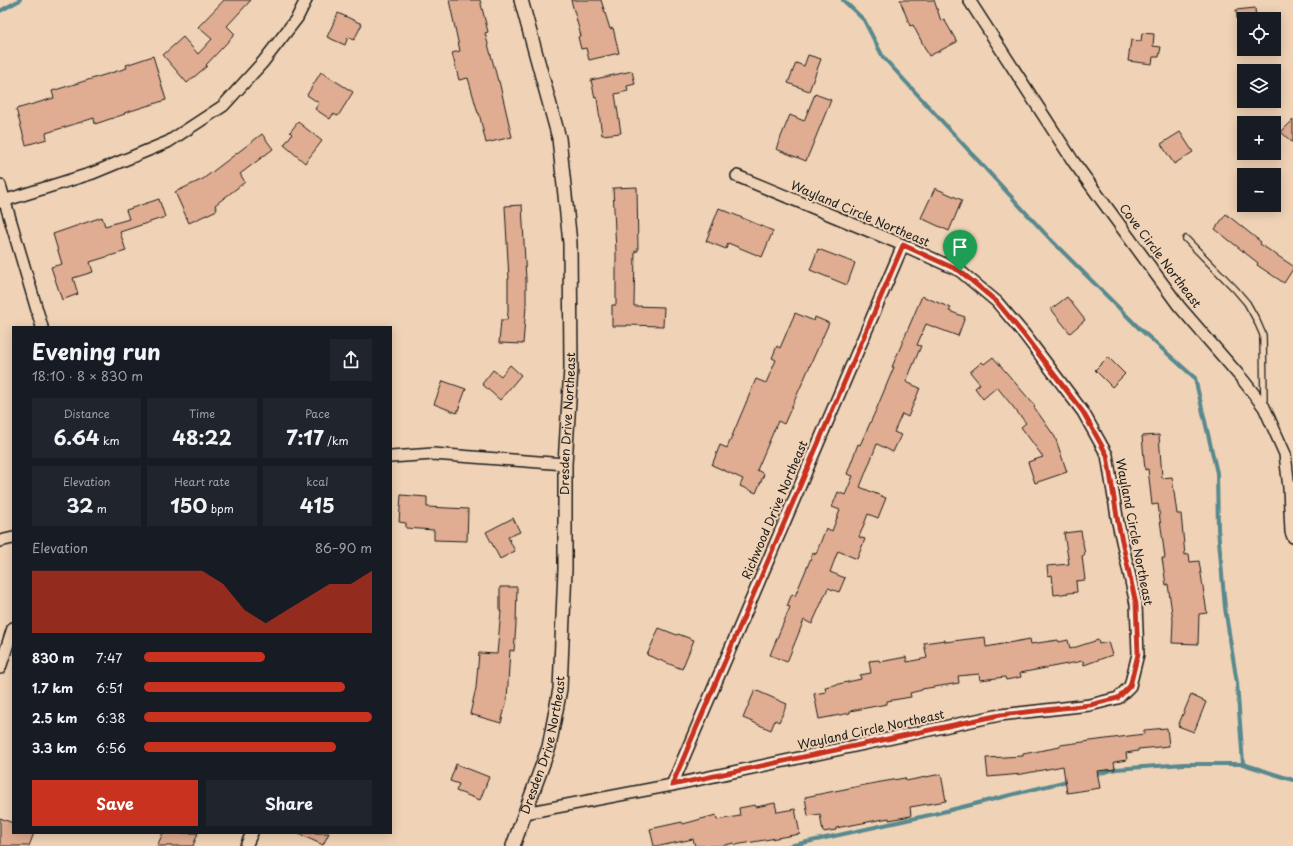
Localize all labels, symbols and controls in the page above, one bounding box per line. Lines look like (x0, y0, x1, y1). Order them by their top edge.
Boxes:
map controls (1237, 12, 1281, 212)
button: locate (1237, 12, 1281, 56)
button: layers (1237, 64, 1281, 108)
button: + (1237, 116, 1281, 160)
button: − (1237, 168, 1281, 212)
street label: Wayland Circle Northeast (788, 176, 933, 251)
street label: Cove Circle Northeast (1116, 199, 1206, 311)
pin (943, 230, 977, 271)
icon: arrive (949, 236, 971, 258)
text: Evening run (32, 334, 161, 367)
button: share (330, 339, 372, 381)
street label: Dresden Drive Northeast (555, 352, 579, 495)
text: 18:10 · 8 × 830 m (32, 366, 143, 385)
text: Distance (64, 405, 110, 422)
text: Time (189, 405, 215, 422)
text: Pace (305, 405, 330, 422)
text: 6.64 (54, 422, 99, 452)
text: 48:22 (172, 422, 232, 452)
text: 7:17 (286, 422, 324, 452)
text: km (99, 432, 120, 449)
text: /km (324, 432, 348, 449)
street label: Richwood Drive Northeast (737, 437, 812, 582)
street label: Wayland Circle Northeast (1112, 457, 1158, 607)
text: Elevation (63, 473, 110, 490)
text: Heart rate (174, 473, 230, 490)
text: kcal (306, 473, 328, 490)
text: 32 (66, 490, 93, 520)
text: 150 (170, 490, 207, 520)
text: 415 (300, 490, 335, 520)
text: m (93, 500, 107, 517)
text: bpm (207, 500, 234, 517)
text: Elevation (32, 538, 88, 557)
text: 86–90 m (315, 538, 372, 557)
text: 830 m (32, 648, 75, 667)
text: 7:47 (96, 648, 122, 667)
street label: Dresden Drive Northeast (515, 675, 569, 816)
text: 1.7 km (32, 678, 73, 697)
text: 6:51 (96, 678, 123, 697)
street label: Wayland Circle Northeast (796, 705, 946, 753)
text: 2.5 km (32, 708, 77, 727)
text: 6:38 (96, 708, 126, 727)
text: 3.3 km (32, 738, 77, 757)
text: 6:56 (96, 738, 126, 757)
button: Save (32, 780, 198, 826)
button: Share (206, 780, 372, 826)

